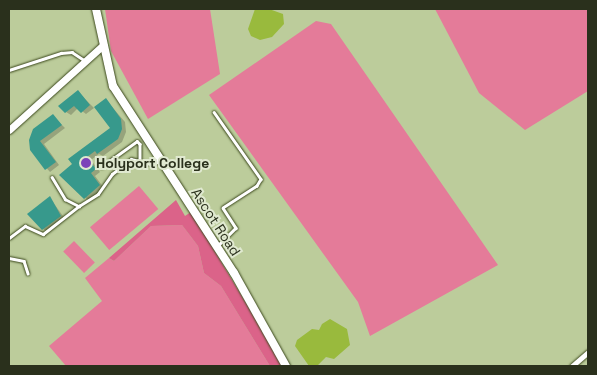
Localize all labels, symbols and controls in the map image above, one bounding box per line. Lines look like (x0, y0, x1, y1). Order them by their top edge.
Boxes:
place label: Holyport College (96, 155, 209, 171)
marker: Holyport College (80, 157, 92, 169)
street label: Ascot Road (188, 185, 244, 259)

